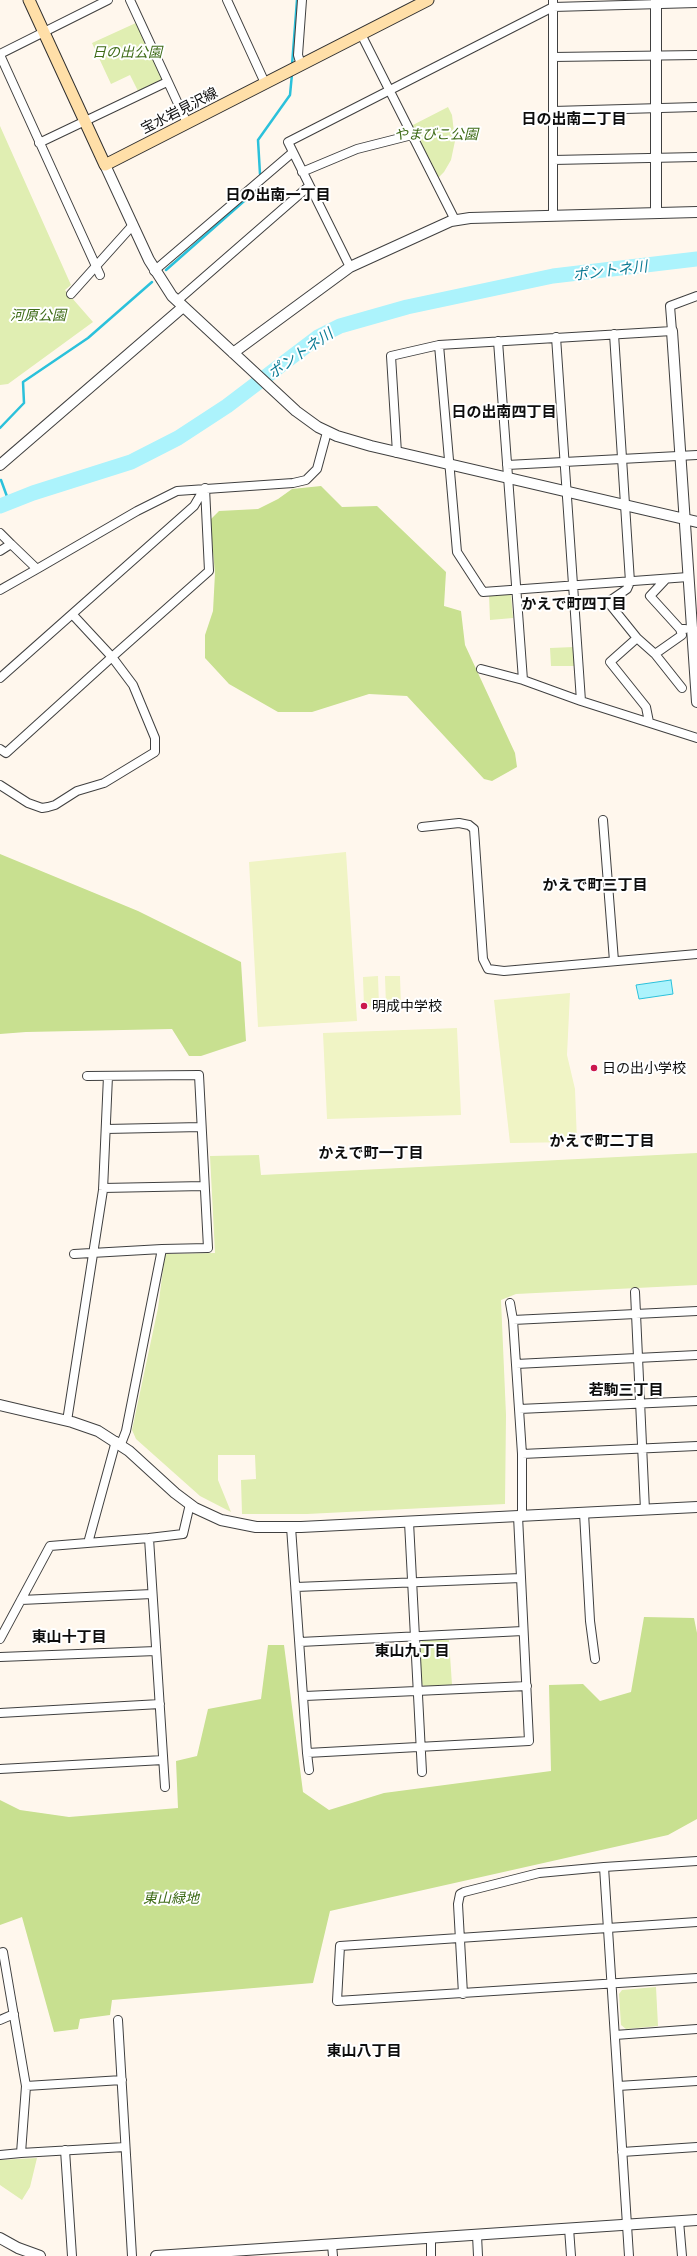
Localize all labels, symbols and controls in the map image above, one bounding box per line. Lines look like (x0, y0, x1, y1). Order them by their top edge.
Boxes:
park label: 日の出公園 (92, 44, 162, 60)
street label: 宝水岩見沢線 (138, 83, 220, 137)
district label: 日の出南二丁目 (522, 109, 626, 127)
park label: やまびこ公園 (394, 126, 478, 142)
district label: 日の出南一丁目 (226, 185, 330, 203)
water label: ポントネ川 (572, 256, 648, 284)
park label: 河原公園 (10, 307, 66, 323)
water label: ポントネ川 (264, 324, 336, 382)
district label: 日の出南四丁目 (452, 402, 556, 420)
district label: かえで町四丁目 (522, 594, 626, 612)
district label: かえで町三丁目 (543, 875, 647, 893)
place label: 明成中学校 (372, 998, 442, 1014)
marker: 明成中学校 (359, 1001, 369, 1011)
place label: 日の出小学校 (602, 1060, 686, 1076)
marker: 日の出小学校 (589, 1063, 599, 1073)
district label: かえで町二丁目 (550, 1131, 654, 1149)
district label: かえで町一丁目 (319, 1143, 423, 1161)
district label: 若駒三丁目 (589, 1380, 663, 1398)
district label: 東山十丁目 (32, 1627, 106, 1645)
district label: 東山九丁目 (375, 1641, 449, 1659)
park label: 東山緑地 (143, 1890, 199, 1906)
district label: 東山八丁目 (327, 2041, 401, 2059)

